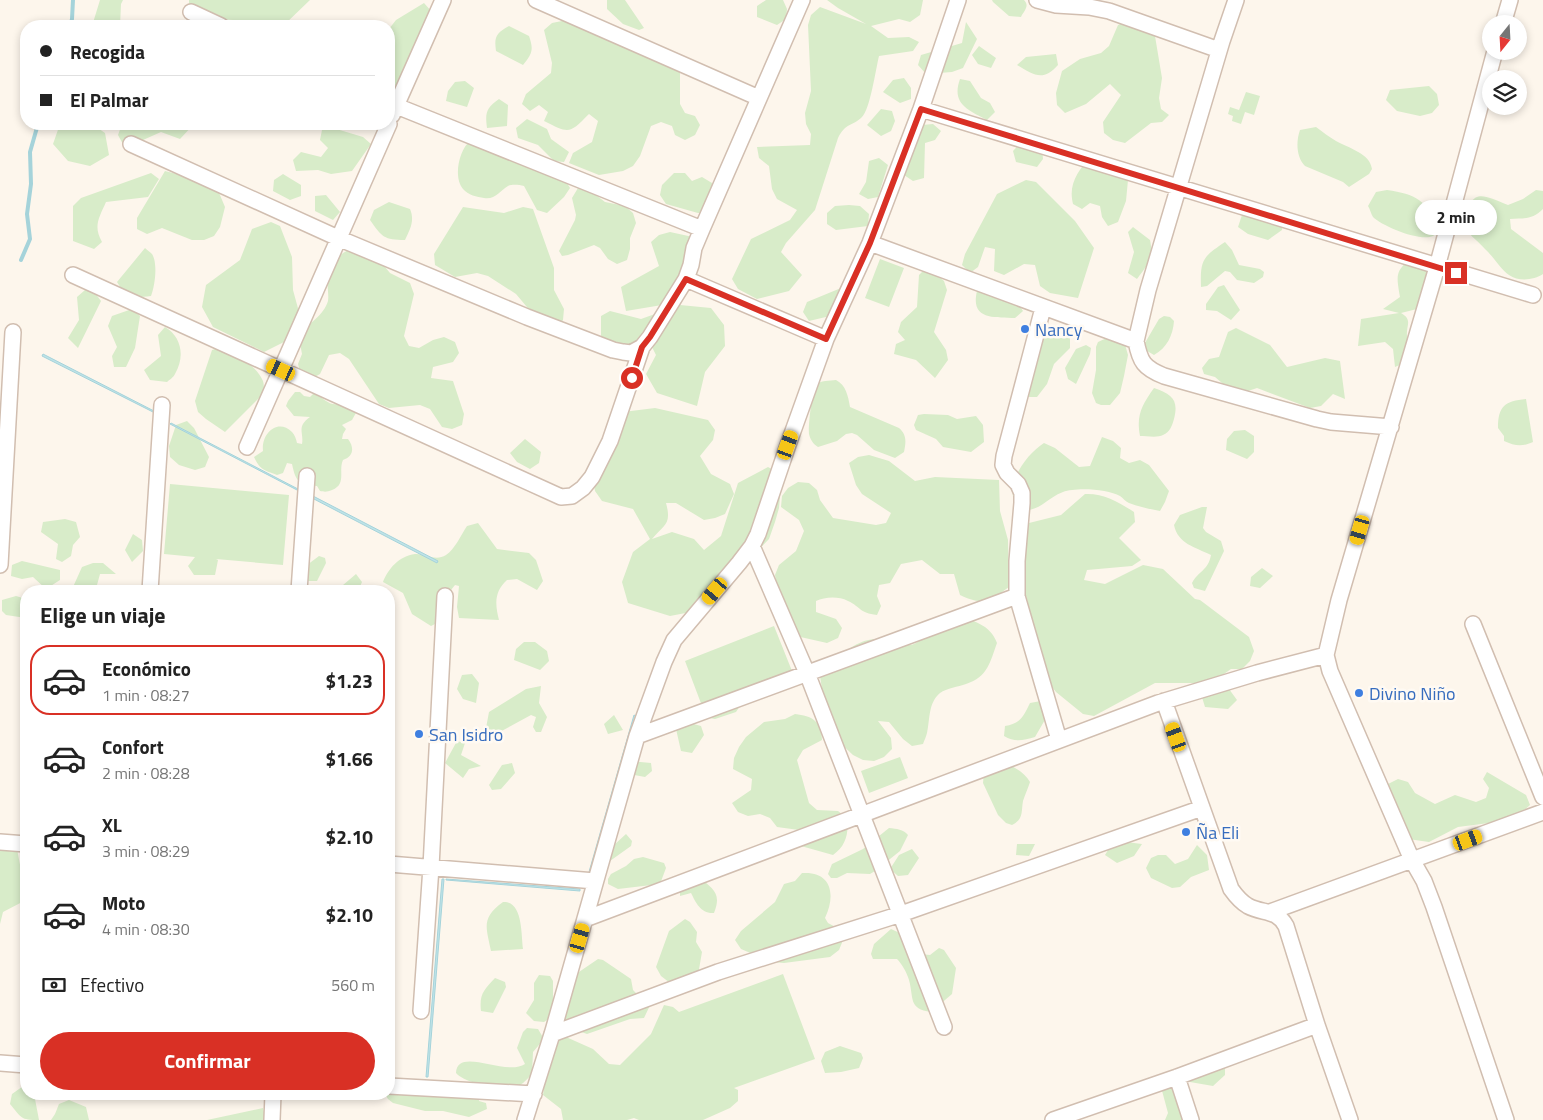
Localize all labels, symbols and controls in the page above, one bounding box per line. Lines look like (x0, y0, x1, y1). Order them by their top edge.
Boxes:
north arrow (1482, 15, 1528, 60)
map controls (1482, 15, 1527, 115)
text: Recogida (70, 37, 145, 66)
button: layers (1482, 70, 1527, 115)
text: El Palmar (70, 85, 149, 114)
callout: 2 min (1415, 200, 1497, 236)
text: 2 min (1437, 205, 1475, 229)
route end (1445, 262, 1467, 284)
place label: Nancy (1035, 316, 1083, 343)
marker: Nancy (1019, 323, 1031, 335)
car (264, 357, 297, 383)
route start (621, 367, 643, 389)
car (775, 428, 800, 462)
car (1348, 514, 1371, 546)
car (699, 575, 730, 607)
text: Elige un viaje (40, 598, 166, 632)
text: Económico (102, 654, 191, 683)
icon: car (42, 658, 87, 703)
text: $1.23 (326, 666, 373, 695)
place label: Divino Niño (1369, 680, 1456, 707)
text: 1 min · 08:27 (102, 683, 190, 707)
marker: Divino Niño (1353, 687, 1365, 699)
car (1163, 720, 1188, 754)
place label: San Isidro (429, 721, 503, 748)
marker: San Isidro (413, 728, 425, 740)
text: Confort (102, 732, 164, 761)
icon: car (42, 736, 87, 781)
text: $1.66 (326, 744, 373, 773)
text: 2 min · 08:28 (102, 761, 190, 785)
text: XL (102, 810, 122, 839)
icon: car (42, 814, 87, 859)
place label: Ña Eli (1196, 819, 1239, 846)
text: $2.10 (326, 822, 373, 851)
marker: Ña Eli (1180, 826, 1192, 838)
car (1451, 828, 1484, 852)
text: 3 min · 08:29 (102, 839, 190, 863)
text: Moto (102, 888, 145, 917)
icon: car (42, 892, 87, 937)
text: $2.10 (326, 900, 373, 929)
text: 4 min · 08:30 (102, 917, 190, 941)
car (568, 922, 591, 954)
text: Efectivo (80, 970, 144, 999)
icon: cash (40, 971, 68, 999)
text: 560 m (331, 973, 375, 997)
button: Confirmar (40, 1032, 375, 1090)

